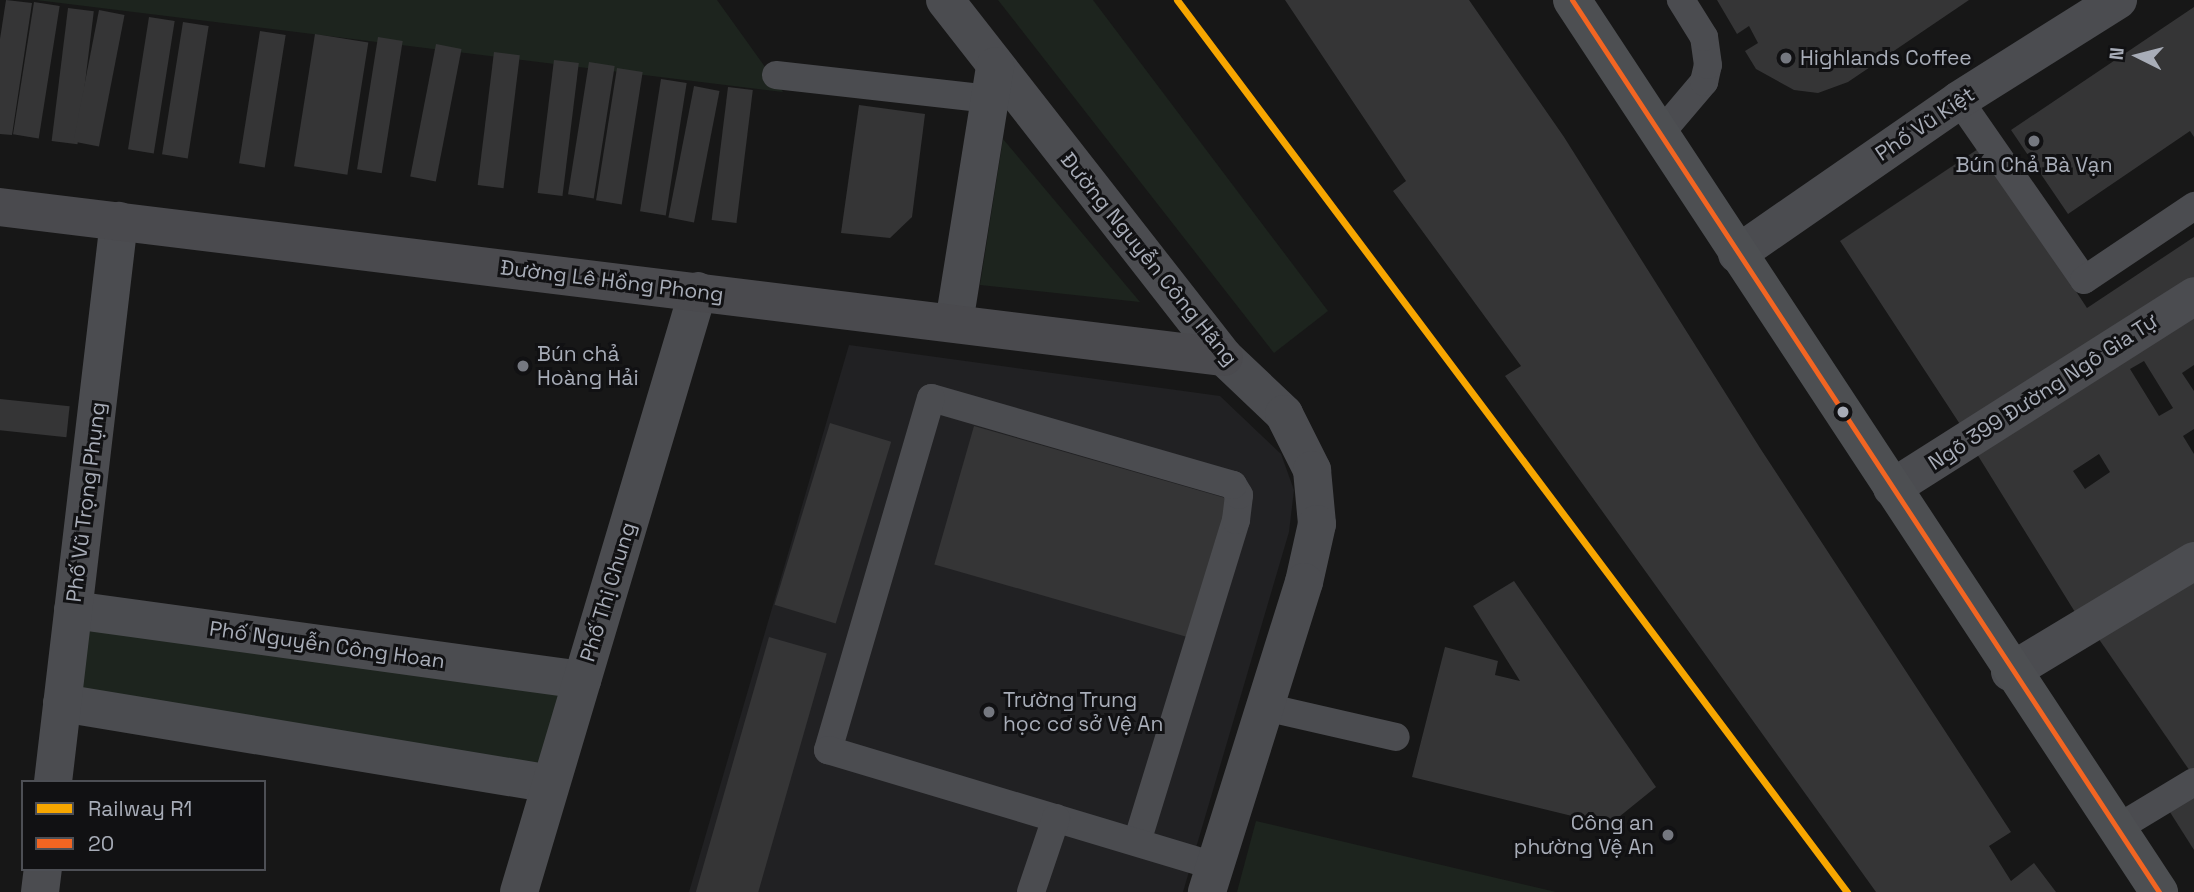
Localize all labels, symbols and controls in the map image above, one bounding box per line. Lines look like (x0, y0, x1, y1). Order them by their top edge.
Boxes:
north arrow (2103, 21, 2173, 91)
place label: Highlands Coffee (1800, 45, 1972, 71)
text: N (2104, 46, 2130, 61)
marker: Highlands Coffee (1778, 50, 1794, 66)
street label: Phố Vũ Kiệt (1870, 82, 1980, 166)
marker: Bún Chả Bà Vạn (2026, 133, 2042, 149)
street label: Đường Nguyễn Công Hãng (1055, 148, 1243, 370)
place label: Bún Chả Bà Vạn (1955, 152, 2113, 178)
street label: Đường Lê Hồng Phong (499, 255, 725, 307)
street label: Ngõ 399 Đường Ngô Gia Tự (1923, 308, 2163, 476)
place label: Bún chả Hoàng Hải (537, 341, 639, 391)
marker: Bún chả Hoàng Hải (515, 358, 531, 374)
street label: Phố Vũ Trọng Phụng (61, 400, 111, 604)
unlabelled marker (1836, 405, 1850, 419)
street label: Phố Thị Chung (575, 519, 641, 665)
street label: Phố Nguyễn Công Hoan (208, 616, 446, 674)
place label: Trường Trung học cơ sở Vệ An (1003, 687, 1164, 737)
marker: Trường Trung học cơ sở Vệ An (981, 704, 997, 720)
legend (21, 780, 266, 871)
text: Railway R1 (88, 795, 192, 822)
place label: Công an phường Vệ An (1513, 810, 1654, 860)
marker: Công an phường Vệ An (1660, 827, 1676, 843)
text: 20 (88, 830, 114, 857)

